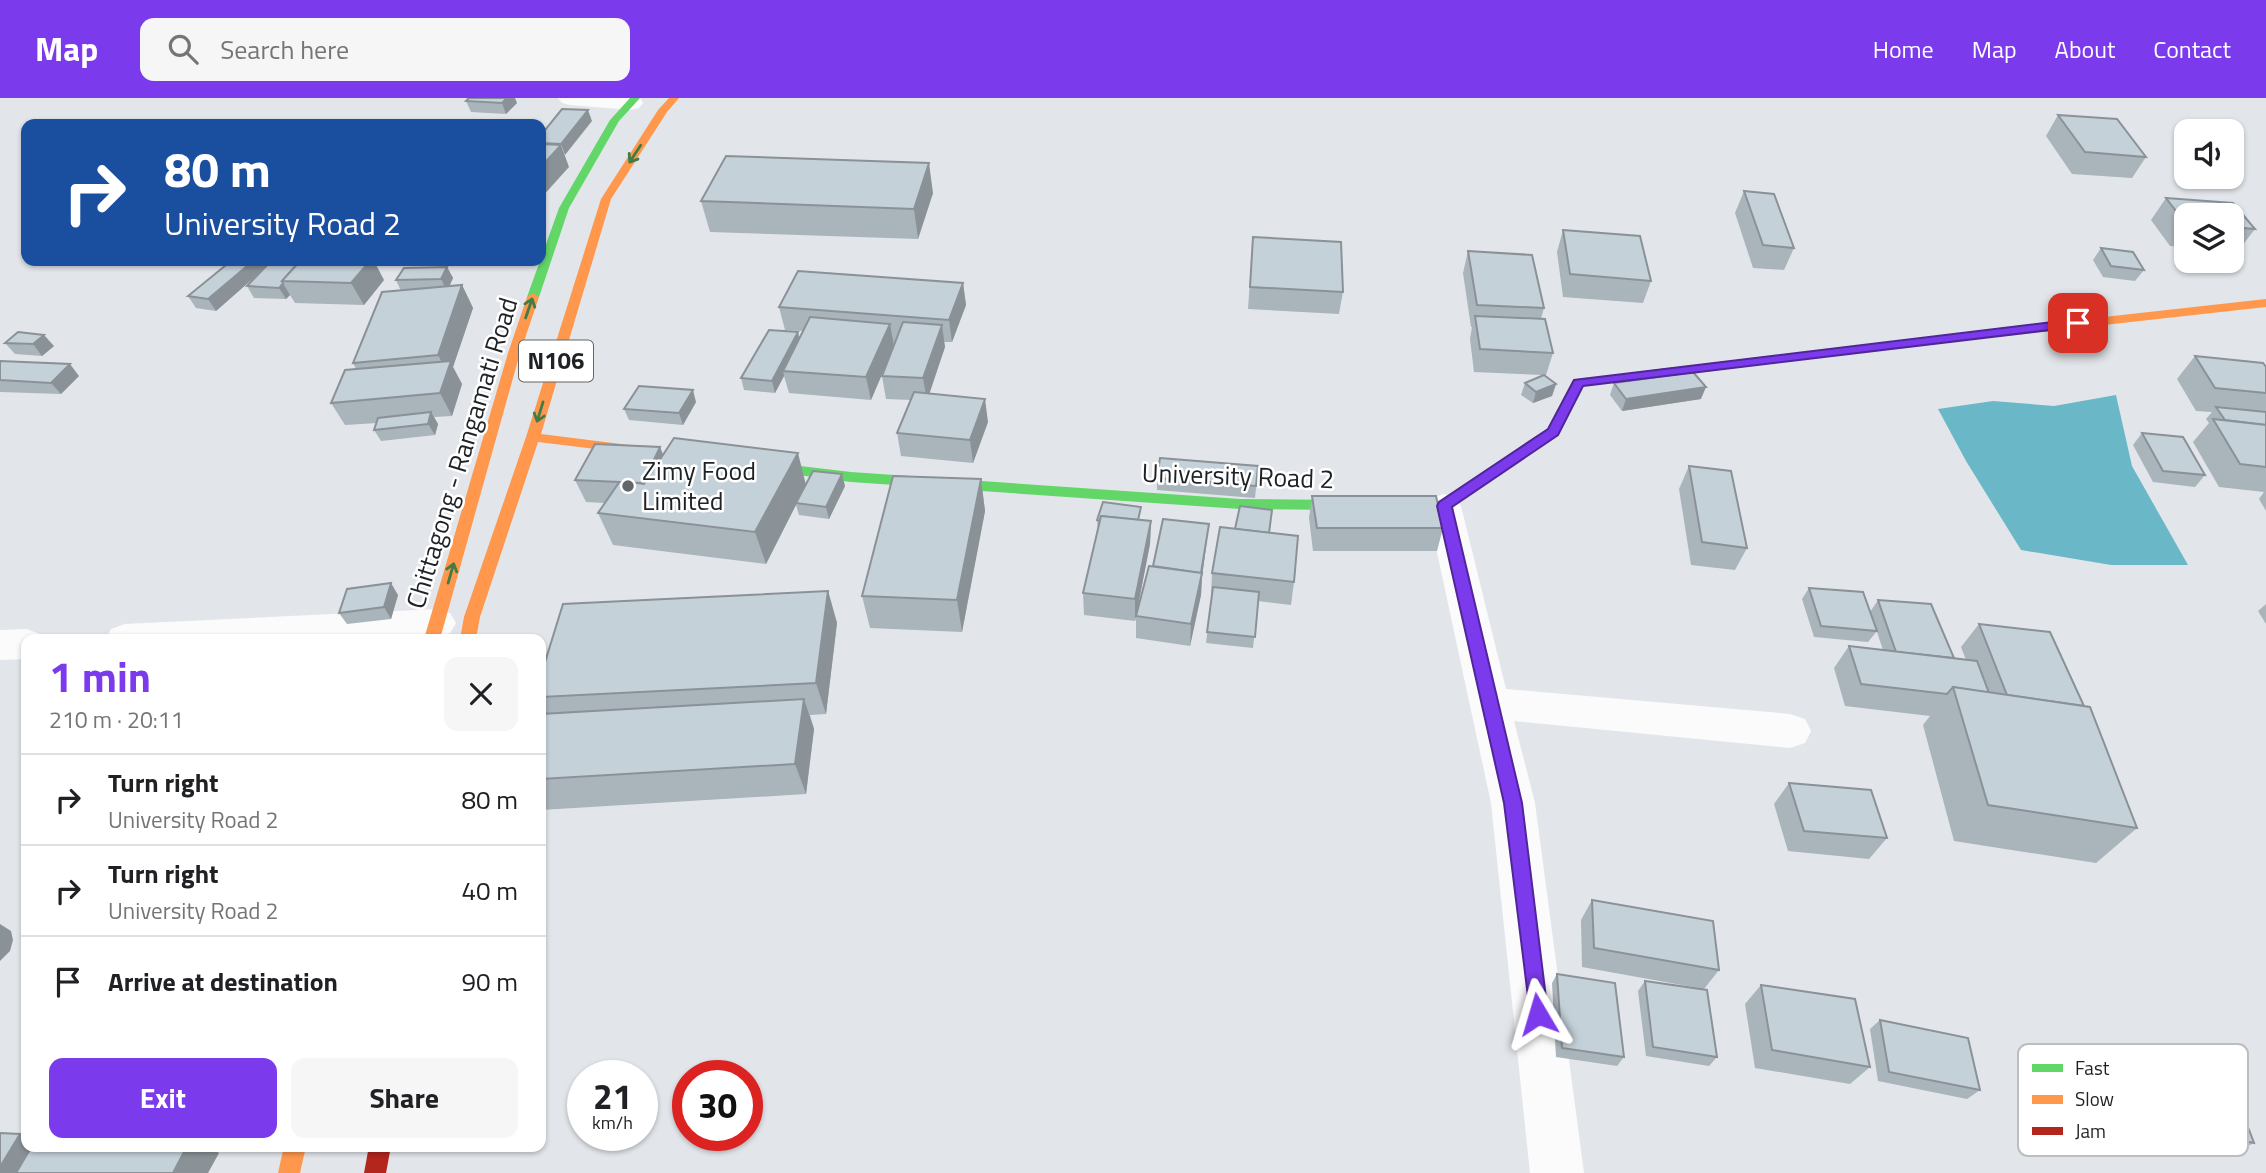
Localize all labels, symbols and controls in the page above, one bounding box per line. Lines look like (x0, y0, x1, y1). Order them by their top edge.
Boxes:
search box (140, 18, 630, 81)
text: Map (35, 24, 98, 74)
icon: search (164, 30, 202, 68)
text: Search here (220, 30, 349, 69)
text: Home (1873, 31, 1934, 67)
text: Map (1972, 31, 2017, 67)
text: About (2055, 31, 2115, 67)
text: Contact (2153, 31, 2231, 67)
map controls (2174, 119, 2244, 273)
button: sound (2174, 119, 2244, 189)
text: 80 m (164, 131, 271, 206)
one-way arrow (627, 144, 642, 163)
icon: right (49, 147, 140, 238)
text: University Road 2 (164, 199, 401, 247)
button: layers (2174, 203, 2244, 273)
street label: Chittagong - Rangamati Road (396, 293, 527, 613)
pin (2048, 293, 2108, 353)
one-way arrow (524, 298, 537, 320)
icon: arrive (2059, 304, 2097, 342)
road number: N106 (519, 340, 593, 382)
one-way arrow (533, 401, 546, 423)
place label: Zimy Food Limited (642, 451, 756, 520)
street label: University Road 2 (1141, 453, 1335, 498)
marker: Zimy Food Limited (620, 478, 636, 494)
one-way arrow (446, 562, 459, 584)
text: 1 min (49, 644, 151, 708)
button: close (444, 657, 518, 731)
text: 210 m · 20:11 (49, 702, 184, 737)
text: Turn right (108, 763, 219, 802)
text: 80 m (461, 780, 518, 819)
icon: right (49, 781, 87, 819)
text: University Road 2 (108, 802, 278, 837)
text: Turn right (108, 854, 219, 893)
text: 40 m (461, 871, 518, 910)
icon: right (49, 872, 87, 910)
text: University Road 2 (108, 893, 278, 928)
text: Arrive at destination (108, 962, 338, 1001)
text: 90 m (461, 962, 518, 1001)
icon: arrive (49, 963, 87, 1001)
position arrow (1501, 977, 1575, 1051)
legend (2018, 1044, 2248, 1156)
text: Fast (2075, 1053, 2110, 1082)
button: Exit (49, 1058, 277, 1138)
button: Share (291, 1058, 518, 1138)
speed limit sign: 30 (672, 1060, 763, 1151)
text: 21 (593, 1069, 632, 1123)
text: Slow (2075, 1084, 2114, 1113)
text: km/h (592, 1109, 633, 1136)
text: Jam (2075, 1116, 2106, 1145)

